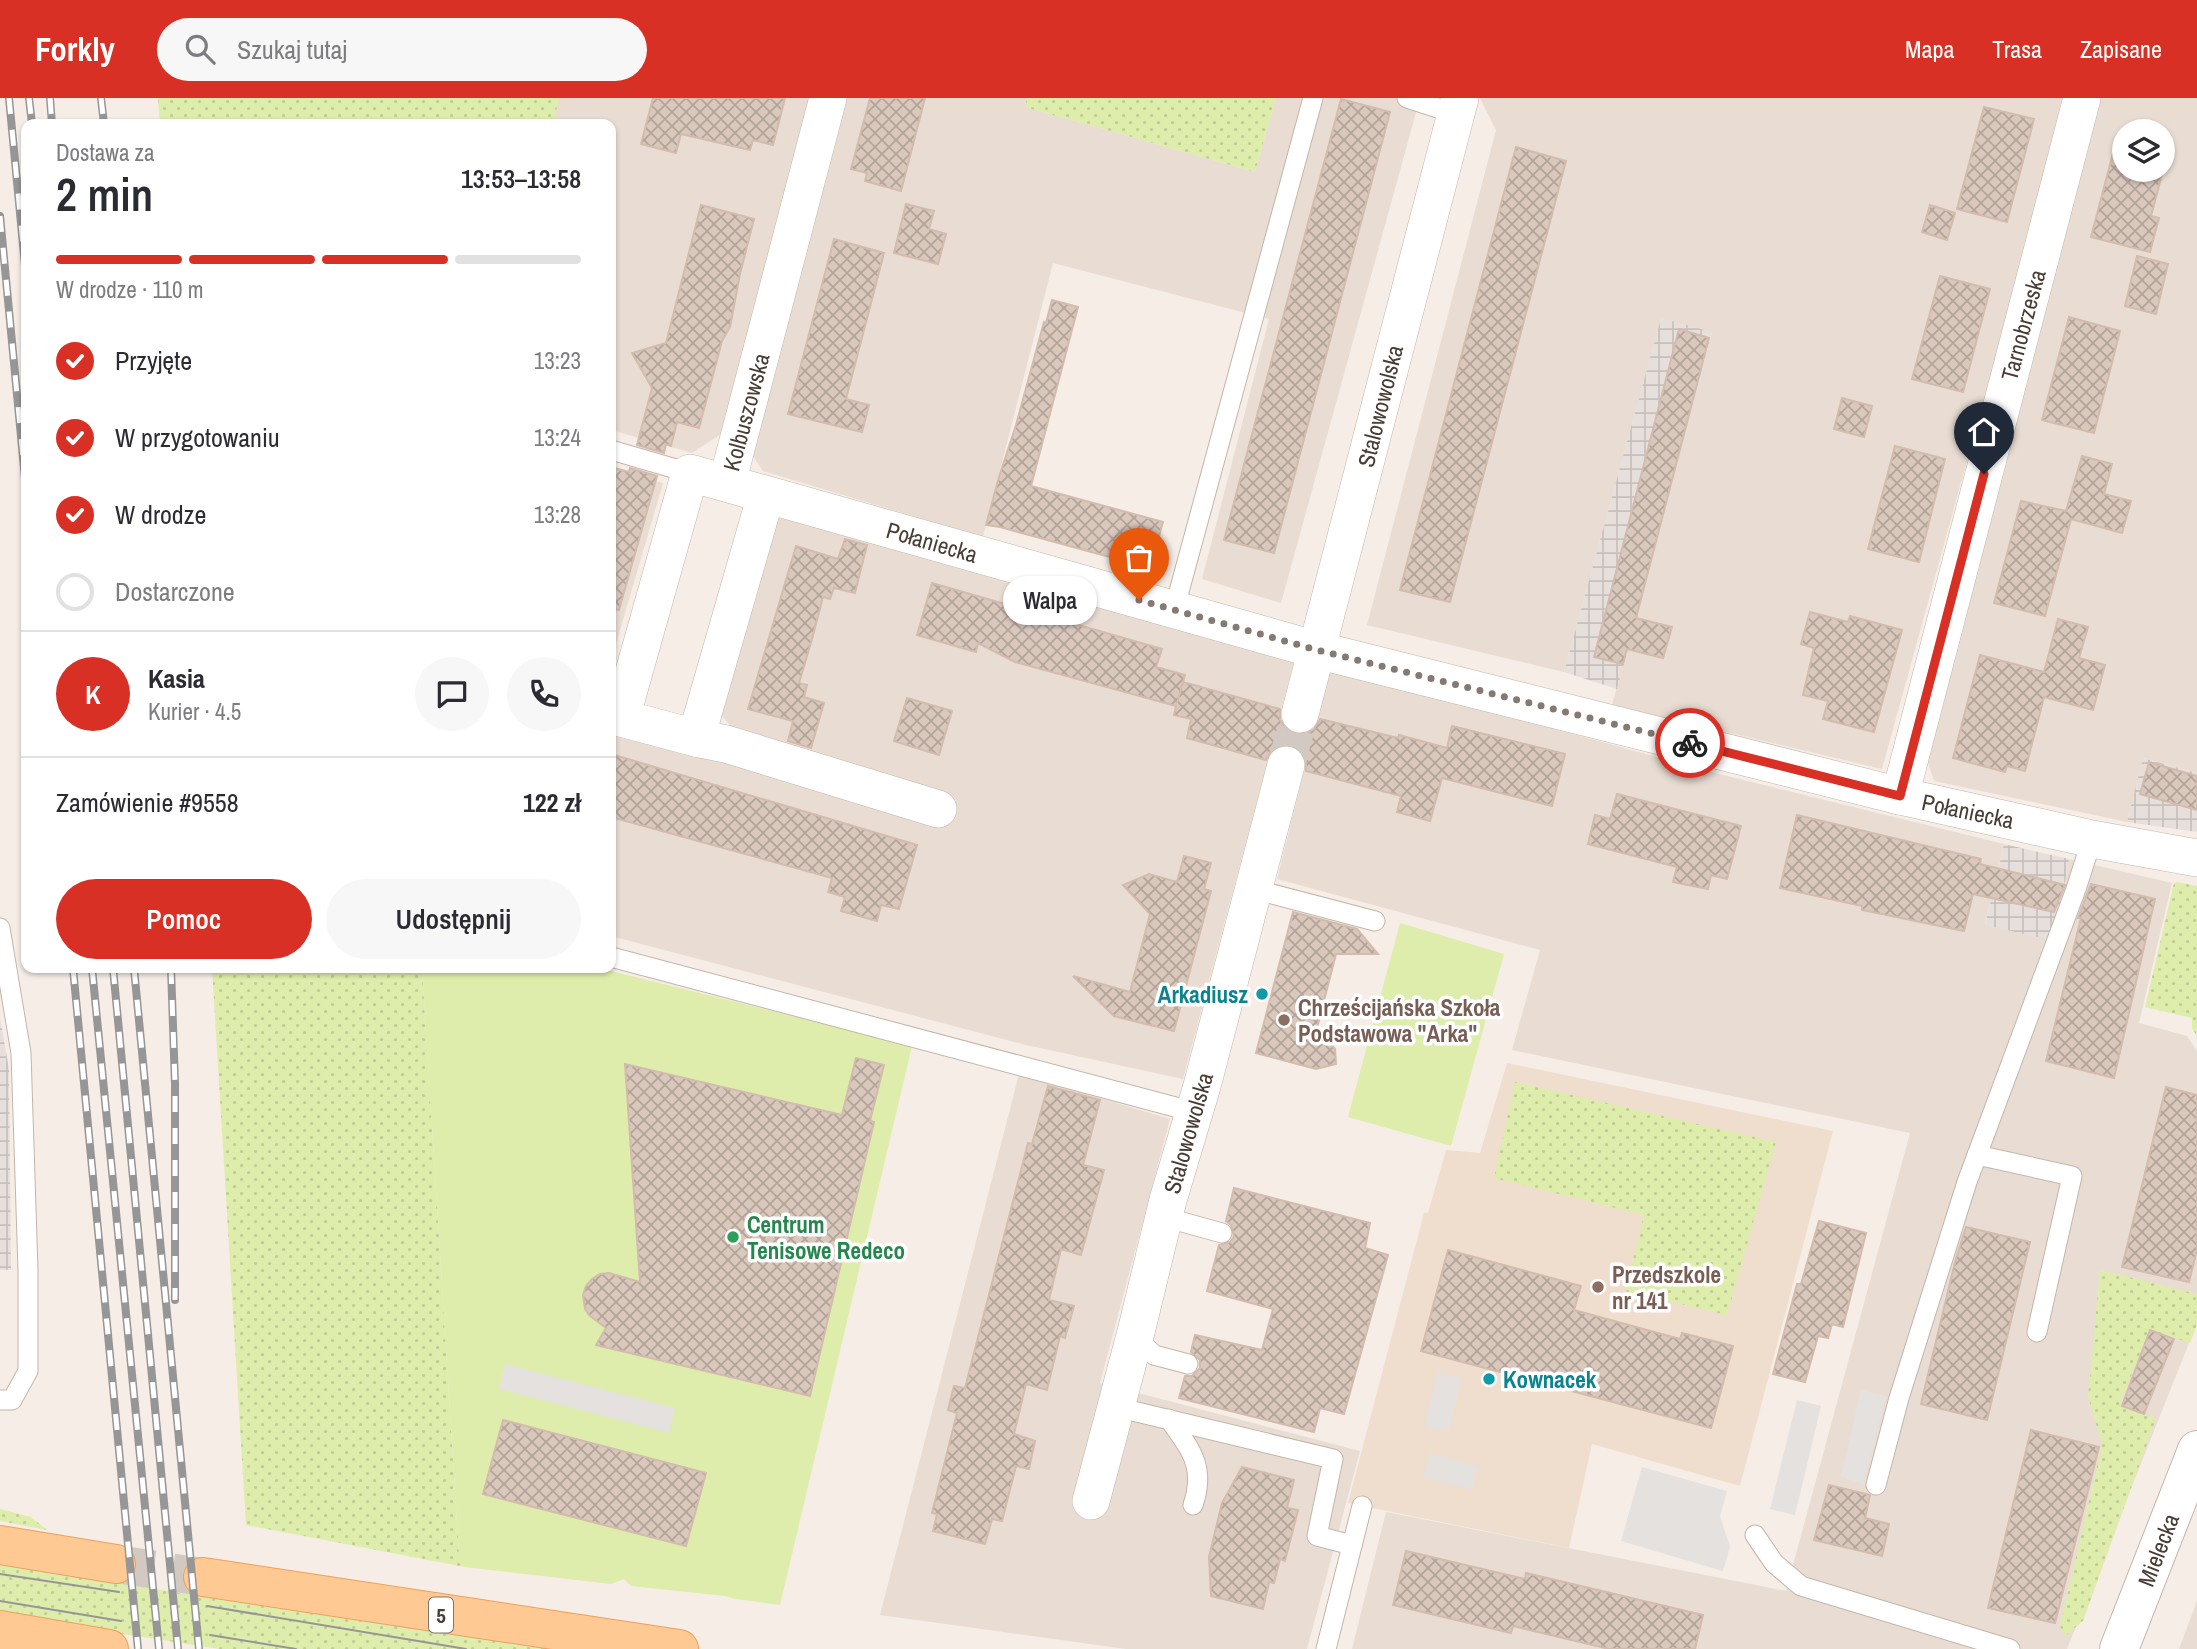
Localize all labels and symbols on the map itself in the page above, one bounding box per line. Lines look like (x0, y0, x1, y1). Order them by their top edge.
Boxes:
street label: Tarnobrzeska (1993, 266, 2053, 384)
street label: Stalowowolska (1350, 341, 1410, 470)
street label: Kolbuszowska (715, 349, 777, 474)
pin (1954, 402, 2014, 474)
street label: Połaniecka (883, 514, 982, 570)
pin (1109, 528, 1169, 600)
callout: Walpa (1002, 575, 1097, 624)
courier (1655, 708, 1725, 778)
street label: Połaniecka (1919, 786, 2017, 836)
place label: Arkadiusz (1158, 979, 1249, 1010)
marker: Arkadiusz (1254, 986, 1270, 1002)
place label: Chrześcijańska Szkoła Podstawowa "Arka" (1298, 992, 1501, 1049)
marker: Chrześcijańska Szkoła Podstawowa "Arka" (1276, 1012, 1292, 1028)
street label: Stalowowolska (1156, 1068, 1220, 1197)
place label: Centrum Tenisowe Redeco (747, 1209, 905, 1266)
marker: Centrum Tenisowe Redeco (725, 1229, 741, 1245)
place label: Przedszkole nr 141 (1612, 1259, 1721, 1316)
marker: Przedszkole nr 141 (1590, 1279, 1606, 1295)
place label: Kownacek (1503, 1364, 1597, 1395)
marker: Kownacek (1481, 1371, 1497, 1387)
street label: Mielecka (2130, 1509, 2186, 1591)
road number: 5 (429, 1598, 453, 1632)

